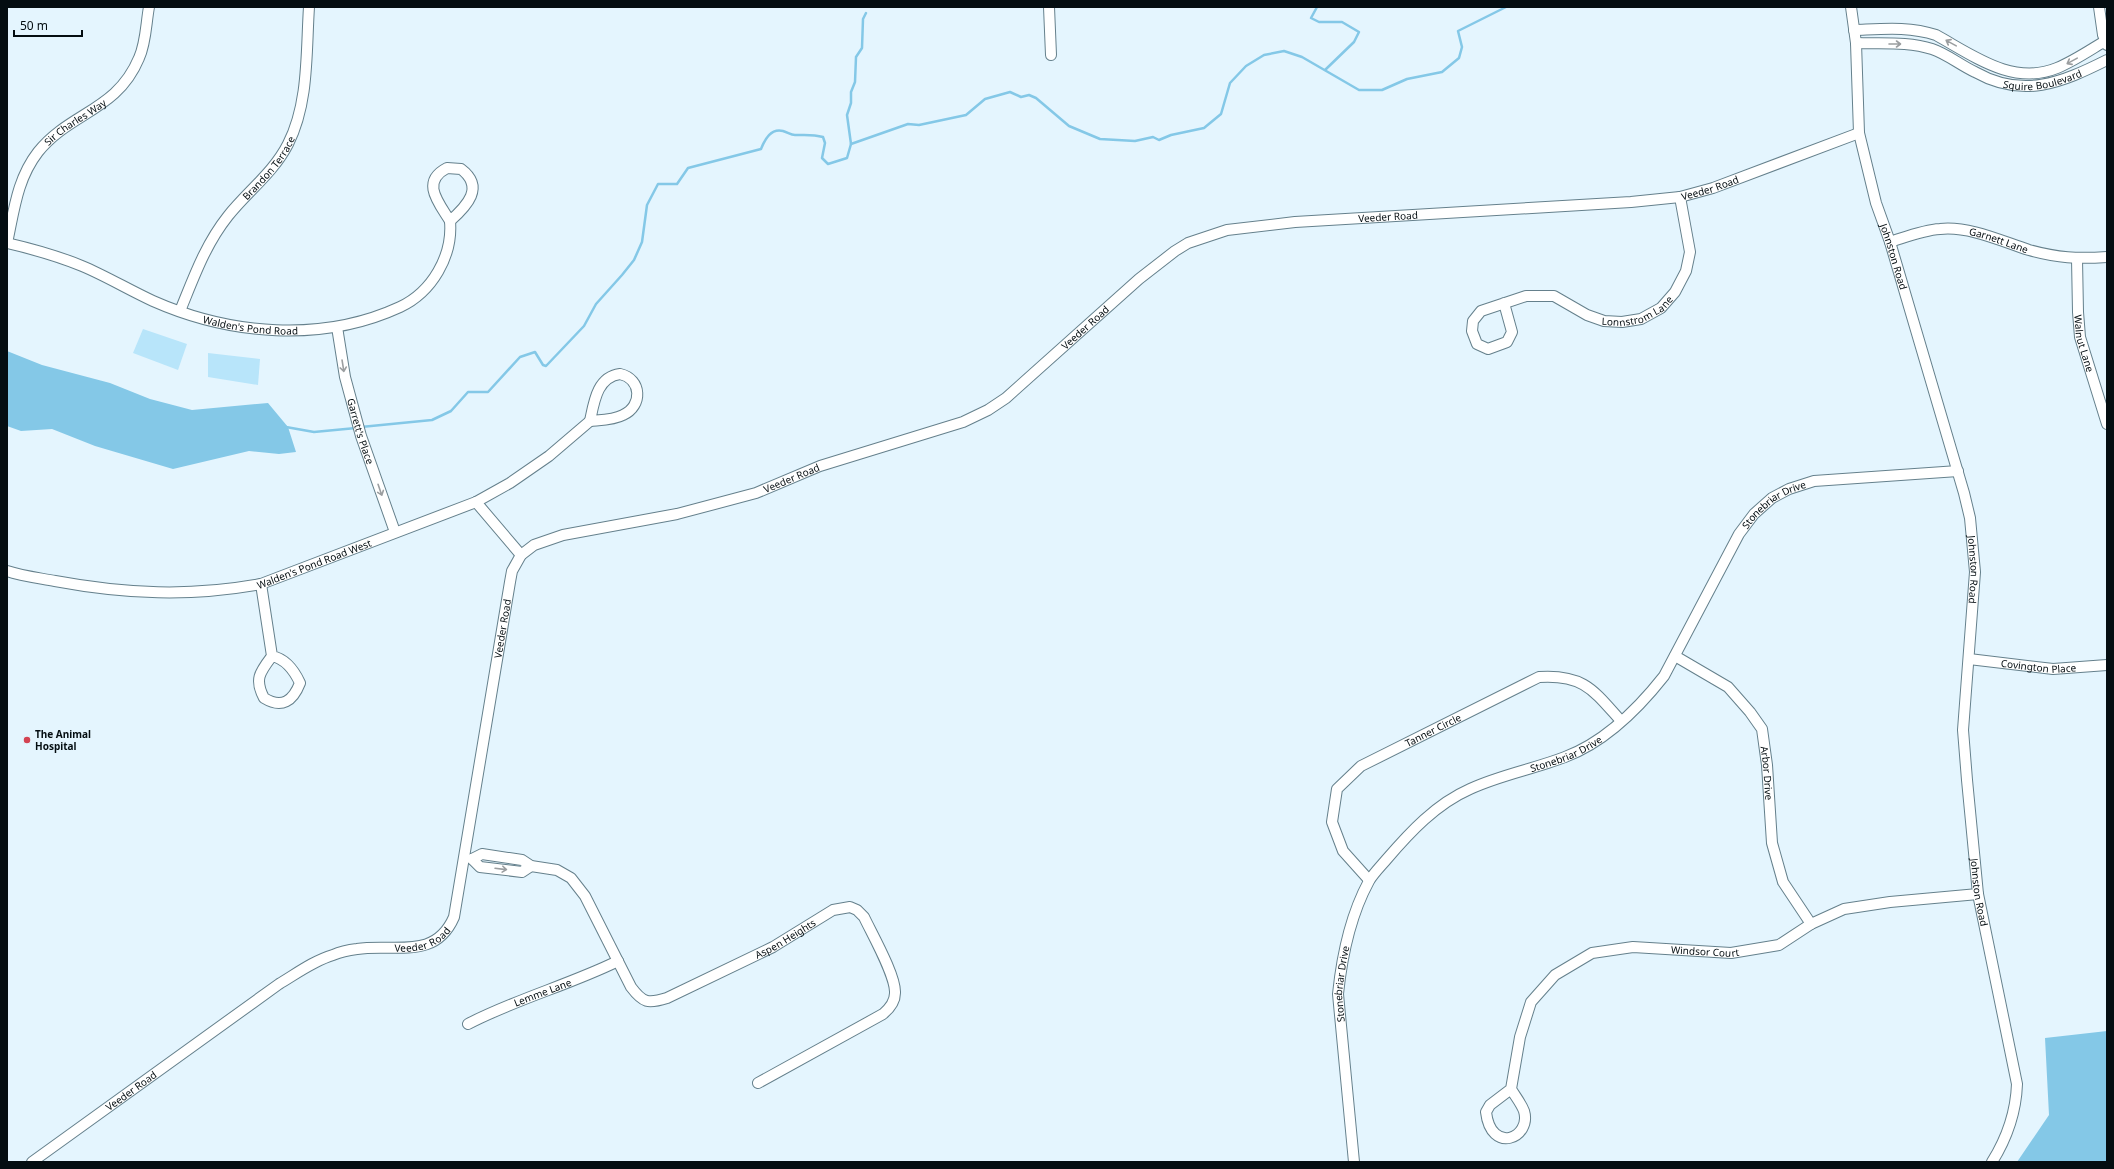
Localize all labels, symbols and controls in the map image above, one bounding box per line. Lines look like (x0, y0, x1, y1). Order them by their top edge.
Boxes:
scale bar (14, 12, 82, 38)
text: 50 m (20, 17, 48, 34)
one-way arrow (1946, 39, 1958, 47)
one-way arrow (1888, 40, 1901, 48)
one-way arrow (2066, 58, 2078, 65)
street label: Squire Boulevard (2002, 66, 2084, 93)
street label: Sir Charles Way (41, 95, 110, 148)
street label: Brandon Terrace (239, 133, 298, 203)
street label: Veeder Road (1680, 172, 1741, 203)
street label: Veeder Road (1358, 208, 1418, 225)
street label: Johnston Road (1877, 221, 1911, 291)
street label: Garnett Lane (1968, 224, 2030, 256)
street label: Lonnstrom Lane (1601, 292, 1676, 329)
street label: Veeder Road (1058, 302, 1112, 352)
street label: Walden's Pond Road (202, 312, 298, 338)
street label: Walnut Lane (2071, 314, 2098, 374)
one-way arrow (339, 359, 347, 372)
street label: Garrett's Place (344, 397, 378, 466)
street label: Veeder Road (761, 460, 822, 496)
street label: Stonebriar Drive (1738, 477, 1808, 531)
one-way arrow (377, 483, 384, 496)
street label: Johnston Road (1965, 534, 1982, 604)
street label: Walden's Pond Road West (255, 535, 374, 592)
street label: Veeder Road (490, 598, 514, 659)
street label: Covington Place (2000, 656, 2077, 676)
street label: Tanner Circle (1402, 710, 1464, 750)
place label: The Animal Hospital (35, 727, 91, 753)
street label: Stonebriar Drive (1528, 732, 1605, 775)
marker: The Animal Hospital (22, 735, 32, 745)
street label: Arbor Drive (1757, 745, 1776, 801)
street label: Johnston Road (1967, 857, 1991, 927)
one-way arrow (494, 866, 507, 873)
street label: Aspen Heights (752, 915, 818, 962)
street label: Veeder Road (394, 924, 453, 955)
street label: Windsor Court (1671, 942, 1740, 960)
street label: Stonebriar Drive (1331, 944, 1352, 1023)
street label: Lemme Lane (512, 975, 574, 1010)
street label: Veeder Road (103, 1068, 159, 1114)

